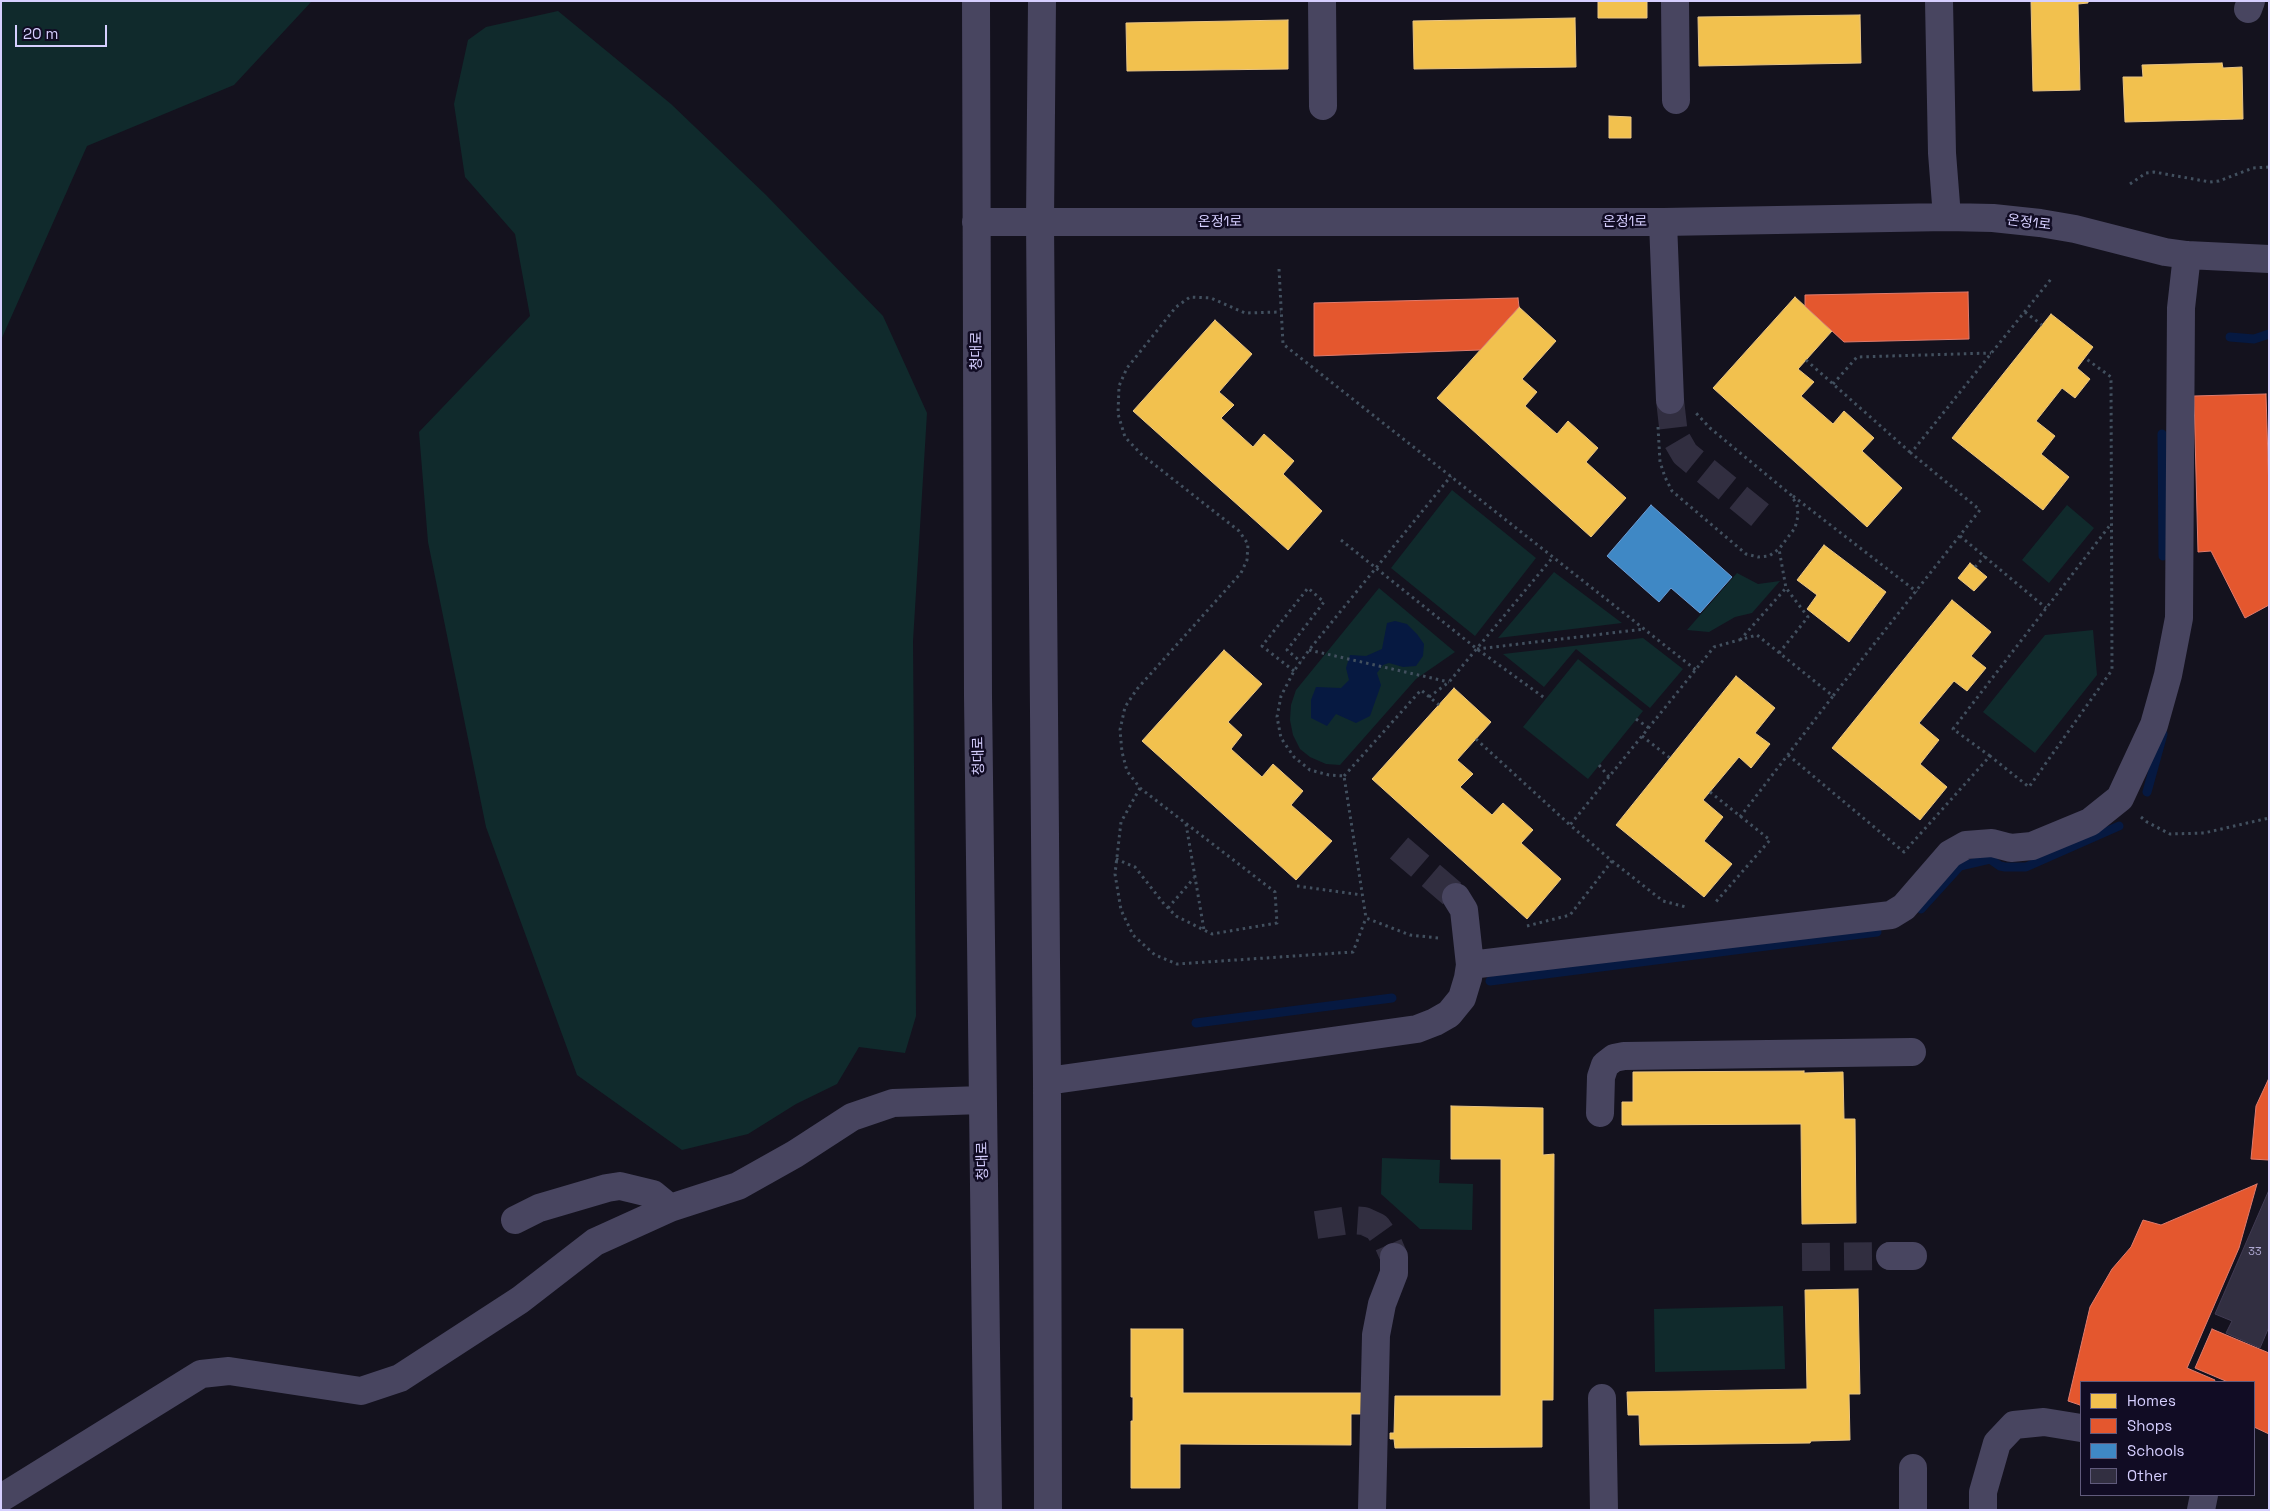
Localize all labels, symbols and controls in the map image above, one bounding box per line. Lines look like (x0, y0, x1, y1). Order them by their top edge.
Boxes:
scale bar (18, 15, 110, 47)
text: 20 m (23, 24, 58, 43)
street label: 온정1로 (2006, 212, 2052, 234)
street label: 온정1로 (1198, 214, 1242, 230)
street label: 온정1로 (1603, 214, 1647, 230)
street label: 청대로 (969, 332, 985, 370)
street label: 청대로 (970, 737, 988, 775)
street label: 청대로 (974, 1142, 992, 1180)
house number: 33 (2248, 1245, 2262, 1259)
legend (2080, 1381, 2255, 1496)
text: Homes (2127, 1391, 2176, 1410)
text: Shops (2127, 1416, 2172, 1435)
text: Schools (2127, 1441, 2184, 1460)
text: Other (2127, 1466, 2168, 1485)

